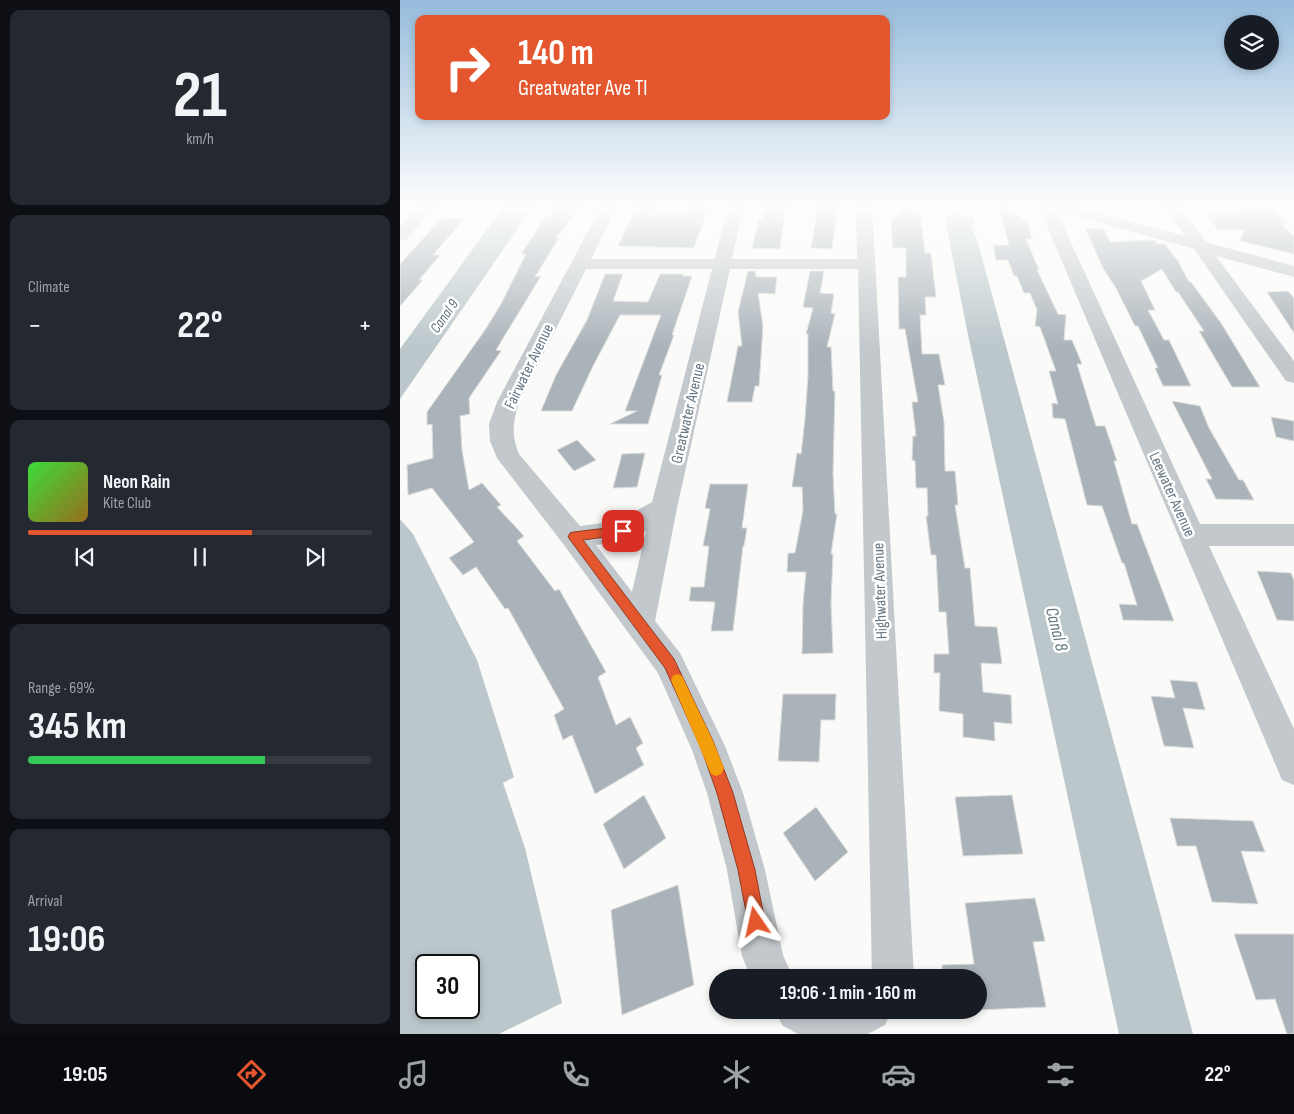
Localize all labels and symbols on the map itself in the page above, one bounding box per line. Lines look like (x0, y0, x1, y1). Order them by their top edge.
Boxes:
water label: Canal 9 (426, 295, 463, 337)
street label: Fairwater Avenue (501, 321, 558, 412)
street label: Greatwater Avenue (668, 361, 709, 465)
street label: Leewater Avenue (1144, 449, 1199, 540)
pin (602, 510, 644, 552)
street label: Highwater Avenue (869, 542, 892, 640)
water label: Canal 8 (1041, 605, 1072, 653)
position arrow (729, 895, 781, 947)
speed limit sign: 30 (415, 954, 480, 1019)

